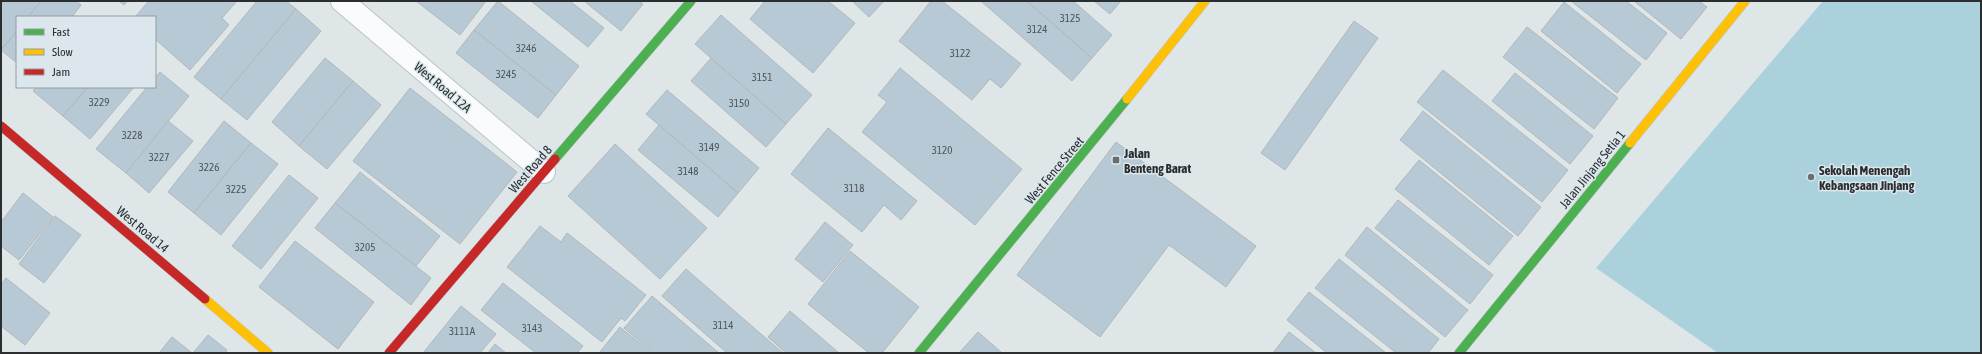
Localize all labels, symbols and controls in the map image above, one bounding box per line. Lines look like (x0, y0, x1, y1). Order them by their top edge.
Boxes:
house number: 3125 (1060, 12, 1080, 24)
legend (16, 16, 156, 88)
house number: 3124 (1027, 23, 1047, 35)
text: Fast (52, 25, 70, 39)
house number: 3246 (516, 42, 536, 54)
text: Slow (52, 45, 73, 59)
house number: 3122 (950, 47, 970, 59)
street label: West Road 12A (411, 59, 475, 116)
text: Jam (52, 65, 70, 79)
house number: 3245 (496, 68, 516, 80)
house number: 3151 (752, 71, 772, 83)
house number: 3229 (89, 96, 109, 108)
house number: 3150 (729, 97, 749, 109)
street label: Jalan Jinjang Setia 1 (1556, 127, 1628, 211)
house number: 3228 (122, 129, 142, 141)
street label: West Fence Street (1022, 133, 1087, 207)
house number: 3149 (699, 141, 719, 153)
street label: West Road 8 (506, 143, 555, 196)
house number: 3120 (932, 144, 952, 156)
place label: Jalan Benteng Barat (1123, 146, 1191, 176)
house number: 3227 (149, 151, 169, 163)
marker: Jalan Benteng Barat (1111, 155, 1121, 165)
house number: 3226 (199, 161, 219, 173)
place label: Sekolah Menengah Kebangsaan Jinjang (1819, 163, 1915, 193)
house number: 3148 (678, 165, 698, 177)
marker: Sekolah Menengah Kebangsaan Jinjang (1806, 172, 1816, 182)
house number: 3118 (844, 182, 864, 194)
house number: 3225 (226, 183, 246, 195)
street label: West Road 14 (113, 203, 172, 256)
house number: 3205 (355, 241, 375, 253)
house number: 3114 (713, 319, 733, 331)
house number: 3143 (522, 322, 542, 334)
house number: 3111A (449, 325, 476, 337)

